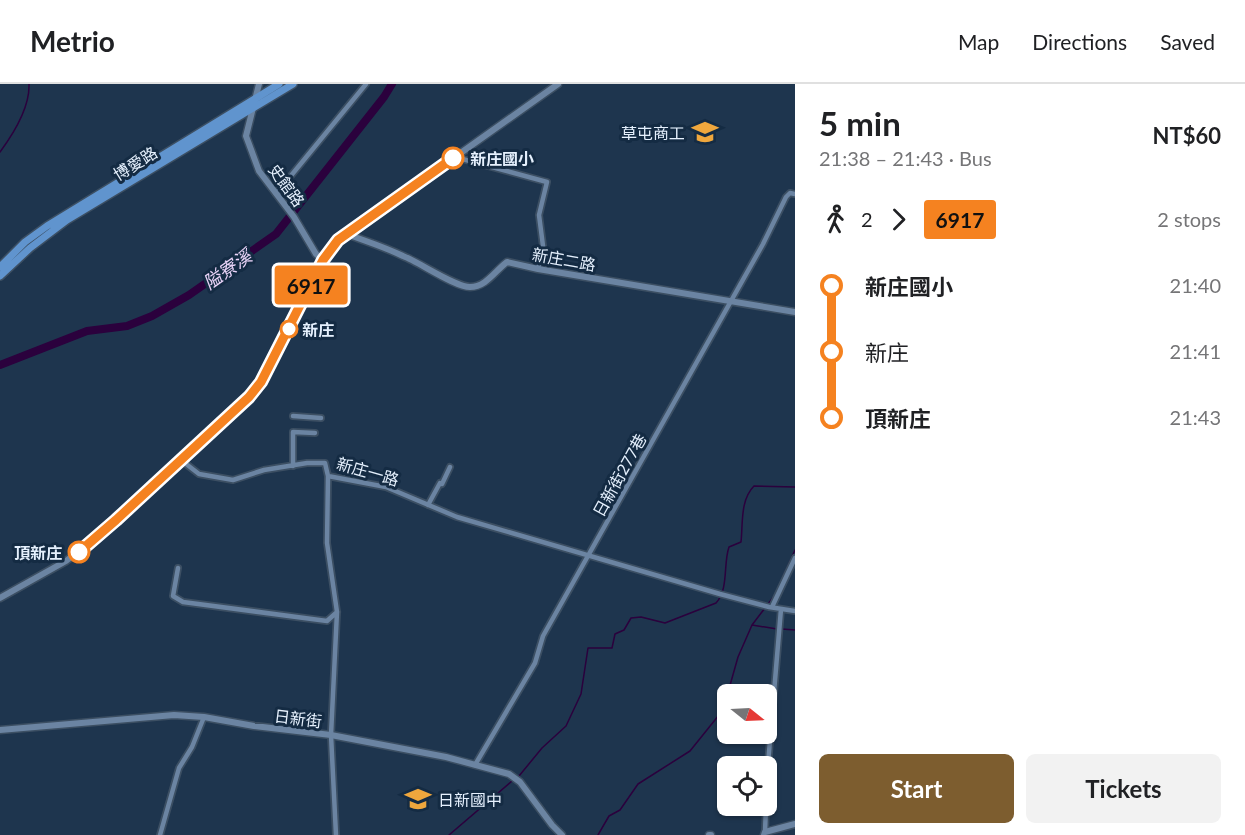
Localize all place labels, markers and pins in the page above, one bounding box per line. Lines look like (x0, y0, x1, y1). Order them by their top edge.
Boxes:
school or university icon: 草屯商工 (690, 117, 720, 147)
place label: 草屯商工 (621, 123, 685, 142)
marker: 新庄國小 (442, 147, 464, 169)
place label: 新庄國小 (470, 149, 534, 168)
marker: 新庄 (280, 320, 298, 338)
place label: 新庄 (302, 320, 334, 339)
marker: 頂新庄 (68, 541, 90, 563)
place label: 頂新庄 (14, 543, 62, 562)
school or university icon: 日新國中 (403, 784, 433, 814)
place label: 日新國中 (438, 790, 502, 809)

